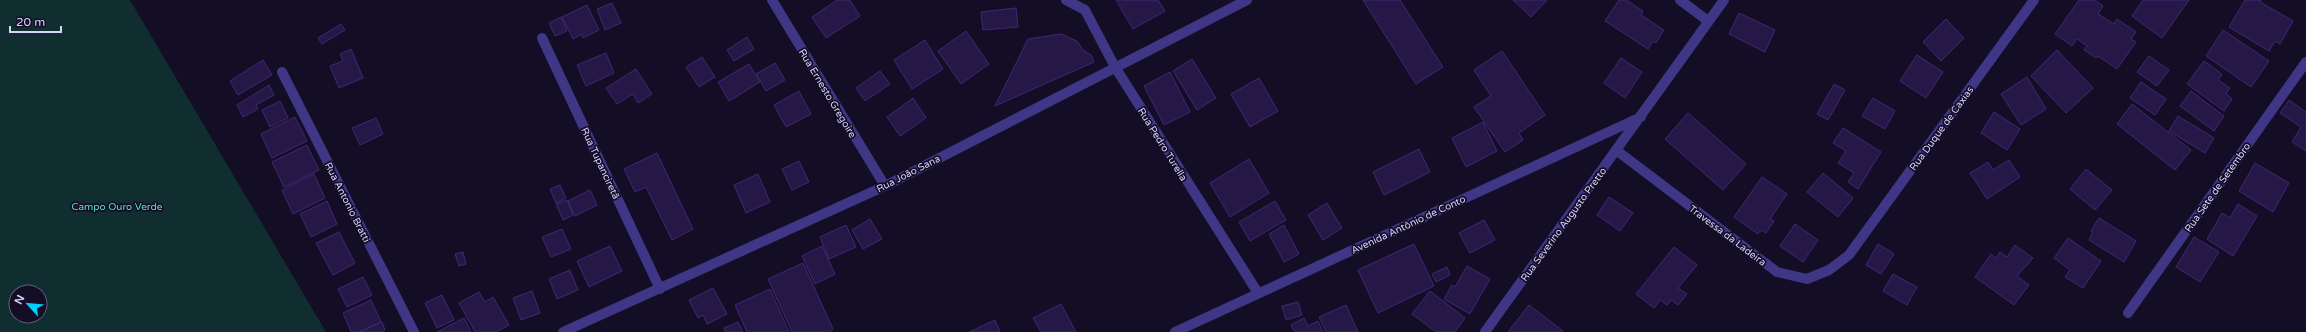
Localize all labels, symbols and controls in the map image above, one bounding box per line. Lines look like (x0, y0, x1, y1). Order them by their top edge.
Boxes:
scale bar (10, 8, 61, 34)
text: 20 m (16, 15, 45, 29)
street label: Rua Ernesto Gregoire (796, 47, 859, 140)
street label: Rua Duque de Caxias (1907, 84, 1976, 173)
street label: Rua Pedro Turella (1135, 106, 1189, 183)
street label: Rua Tupanciretã (578, 126, 622, 201)
street label: Rua Sete de Setembro (2182, 141, 2253, 235)
street label: Rua João Sana (875, 153, 942, 195)
street label: Rua Antonio Bratti (322, 160, 372, 244)
street label: Rua Severino Augusto Pretto (1518, 165, 1609, 284)
street label: Avenida Antônio de Conto (1349, 193, 1468, 257)
park label: Campo Ouro Verde (72, 201, 163, 213)
street label: Travessa da Ladeira (1686, 203, 1768, 269)
north arrow (8, 284, 48, 324)
text: N (12, 293, 27, 307)

